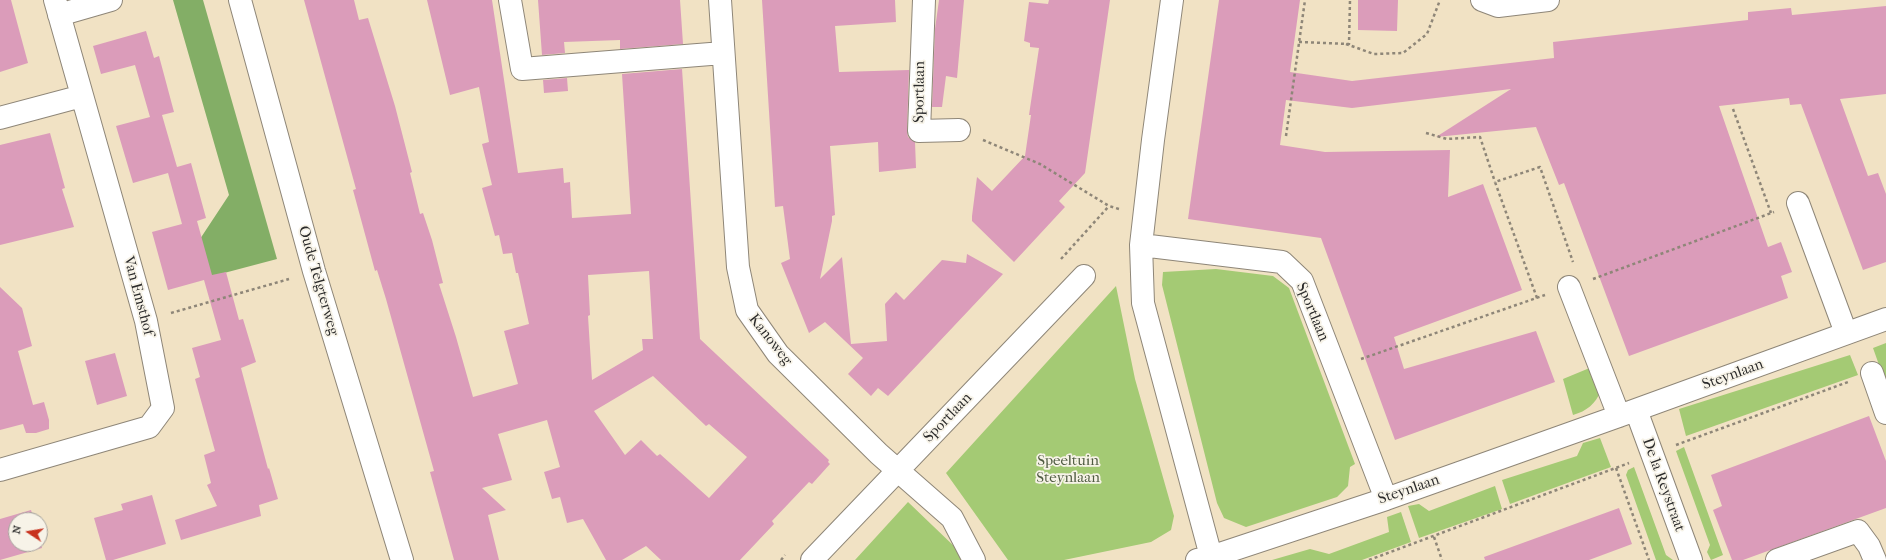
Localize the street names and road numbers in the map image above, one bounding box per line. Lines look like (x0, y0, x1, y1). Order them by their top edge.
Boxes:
street label: Sportlaan (910, 61, 930, 123)
street label: Oude Telgterweg (294, 224, 342, 338)
street label: Van Emsthof (119, 255, 157, 337)
street label: Sportlaan (1292, 280, 1332, 344)
street label: Kanoweg (744, 311, 796, 369)
street label: Steynlaan (1700, 356, 1766, 394)
street label: Sportlaan (920, 389, 976, 447)
street label: De la Reystraat (1638, 436, 1688, 534)
street label: Steynlaan (1376, 471, 1442, 509)

